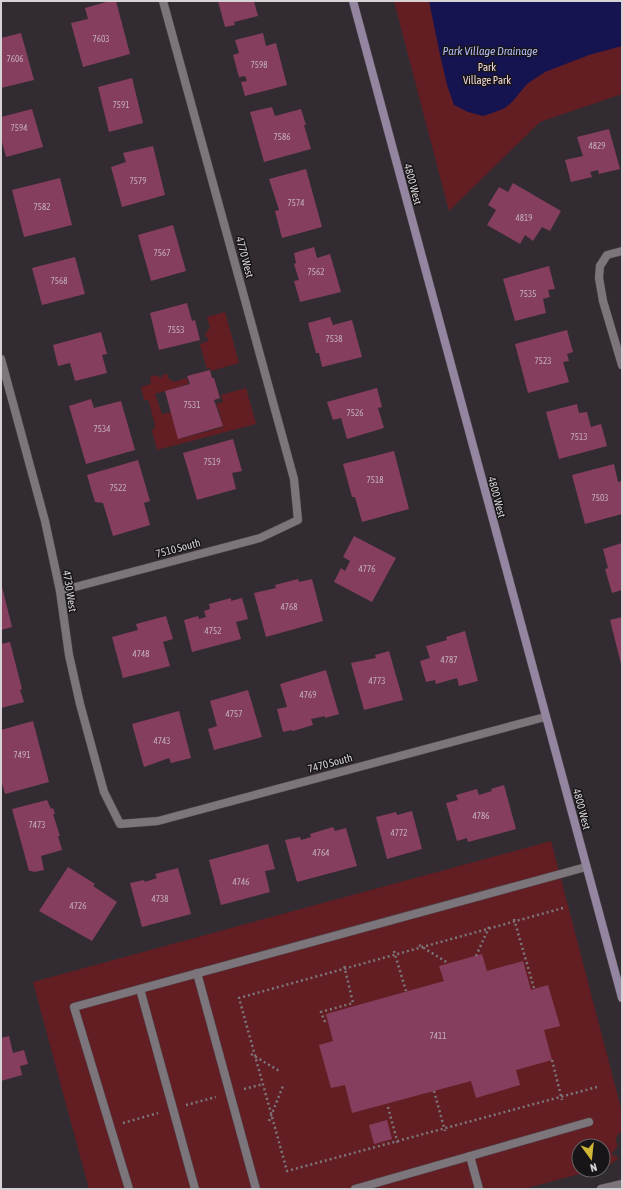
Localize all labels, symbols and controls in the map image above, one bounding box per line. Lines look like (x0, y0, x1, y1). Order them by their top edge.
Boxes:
house number: 7603 (93, 34, 109, 44)
water label: Park Village Drainage (442, 44, 538, 58)
house number: 7606 (7, 54, 23, 64)
house number: 7598 (251, 60, 267, 70)
park label: Park Village Park (463, 61, 511, 86)
house number: 7591 (113, 100, 129, 110)
house number: 7594 (11, 123, 27, 133)
house number: 7586 (274, 132, 290, 142)
house number: 4829 (589, 141, 605, 151)
street label: 4800 West (402, 162, 424, 206)
house number: 7579 (130, 176, 146, 186)
house number: 7574 (288, 198, 304, 208)
house number: 7582 (34, 202, 50, 212)
house number: 4819 (516, 213, 532, 223)
street label: 4770 West (234, 235, 256, 279)
house number: 7567 (154, 248, 170, 258)
house number: 7562 (308, 267, 324, 277)
house number: 7568 (51, 276, 67, 286)
house number: 7535 (520, 289, 536, 299)
house number: 7553 (168, 325, 184, 335)
house number: 7538 (326, 334, 342, 344)
house number: 7523 (535, 356, 551, 366)
house number: 7531 (184, 400, 200, 410)
house number: 7526 (347, 408, 363, 418)
house number: 7534 (94, 424, 110, 434)
house number: 7513 (571, 432, 587, 442)
house number: 7519 (204, 457, 220, 467)
house number: 7518 (367, 475, 383, 485)
street label: 4800 West (486, 475, 508, 519)
house number: 7522 (110, 483, 126, 493)
house number: 7503 (592, 493, 608, 503)
street label: 7510 South (154, 536, 202, 560)
house number: 4776 (359, 564, 375, 574)
street label: 4730 West (61, 569, 79, 613)
house number: 4768 (281, 602, 297, 612)
house number: 4752 (205, 626, 221, 636)
house number: 4748 (133, 649, 149, 659)
house number: 4787 (441, 655, 457, 665)
house number: 4773 (369, 676, 385, 686)
house number: 4769 (300, 690, 316, 700)
house number: 4757 (226, 709, 242, 719)
house number: 4743 (154, 736, 170, 746)
house number: 7491 (14, 750, 30, 760)
street label: 7470 South (306, 751, 354, 775)
street label: 4800 West (571, 787, 593, 831)
house number: 4786 (473, 811, 489, 821)
house number: 7473 (29, 820, 45, 830)
house number: 4772 (391, 828, 407, 838)
house number: 4764 (313, 848, 329, 858)
house number: 4746 (233, 877, 249, 887)
house number: 4738 (152, 894, 168, 904)
house number: 4726 (70, 901, 86, 911)
house number: 7411 (430, 1031, 446, 1041)
north arrow (571, 1138, 611, 1178)
text: N (589, 1161, 598, 1174)

